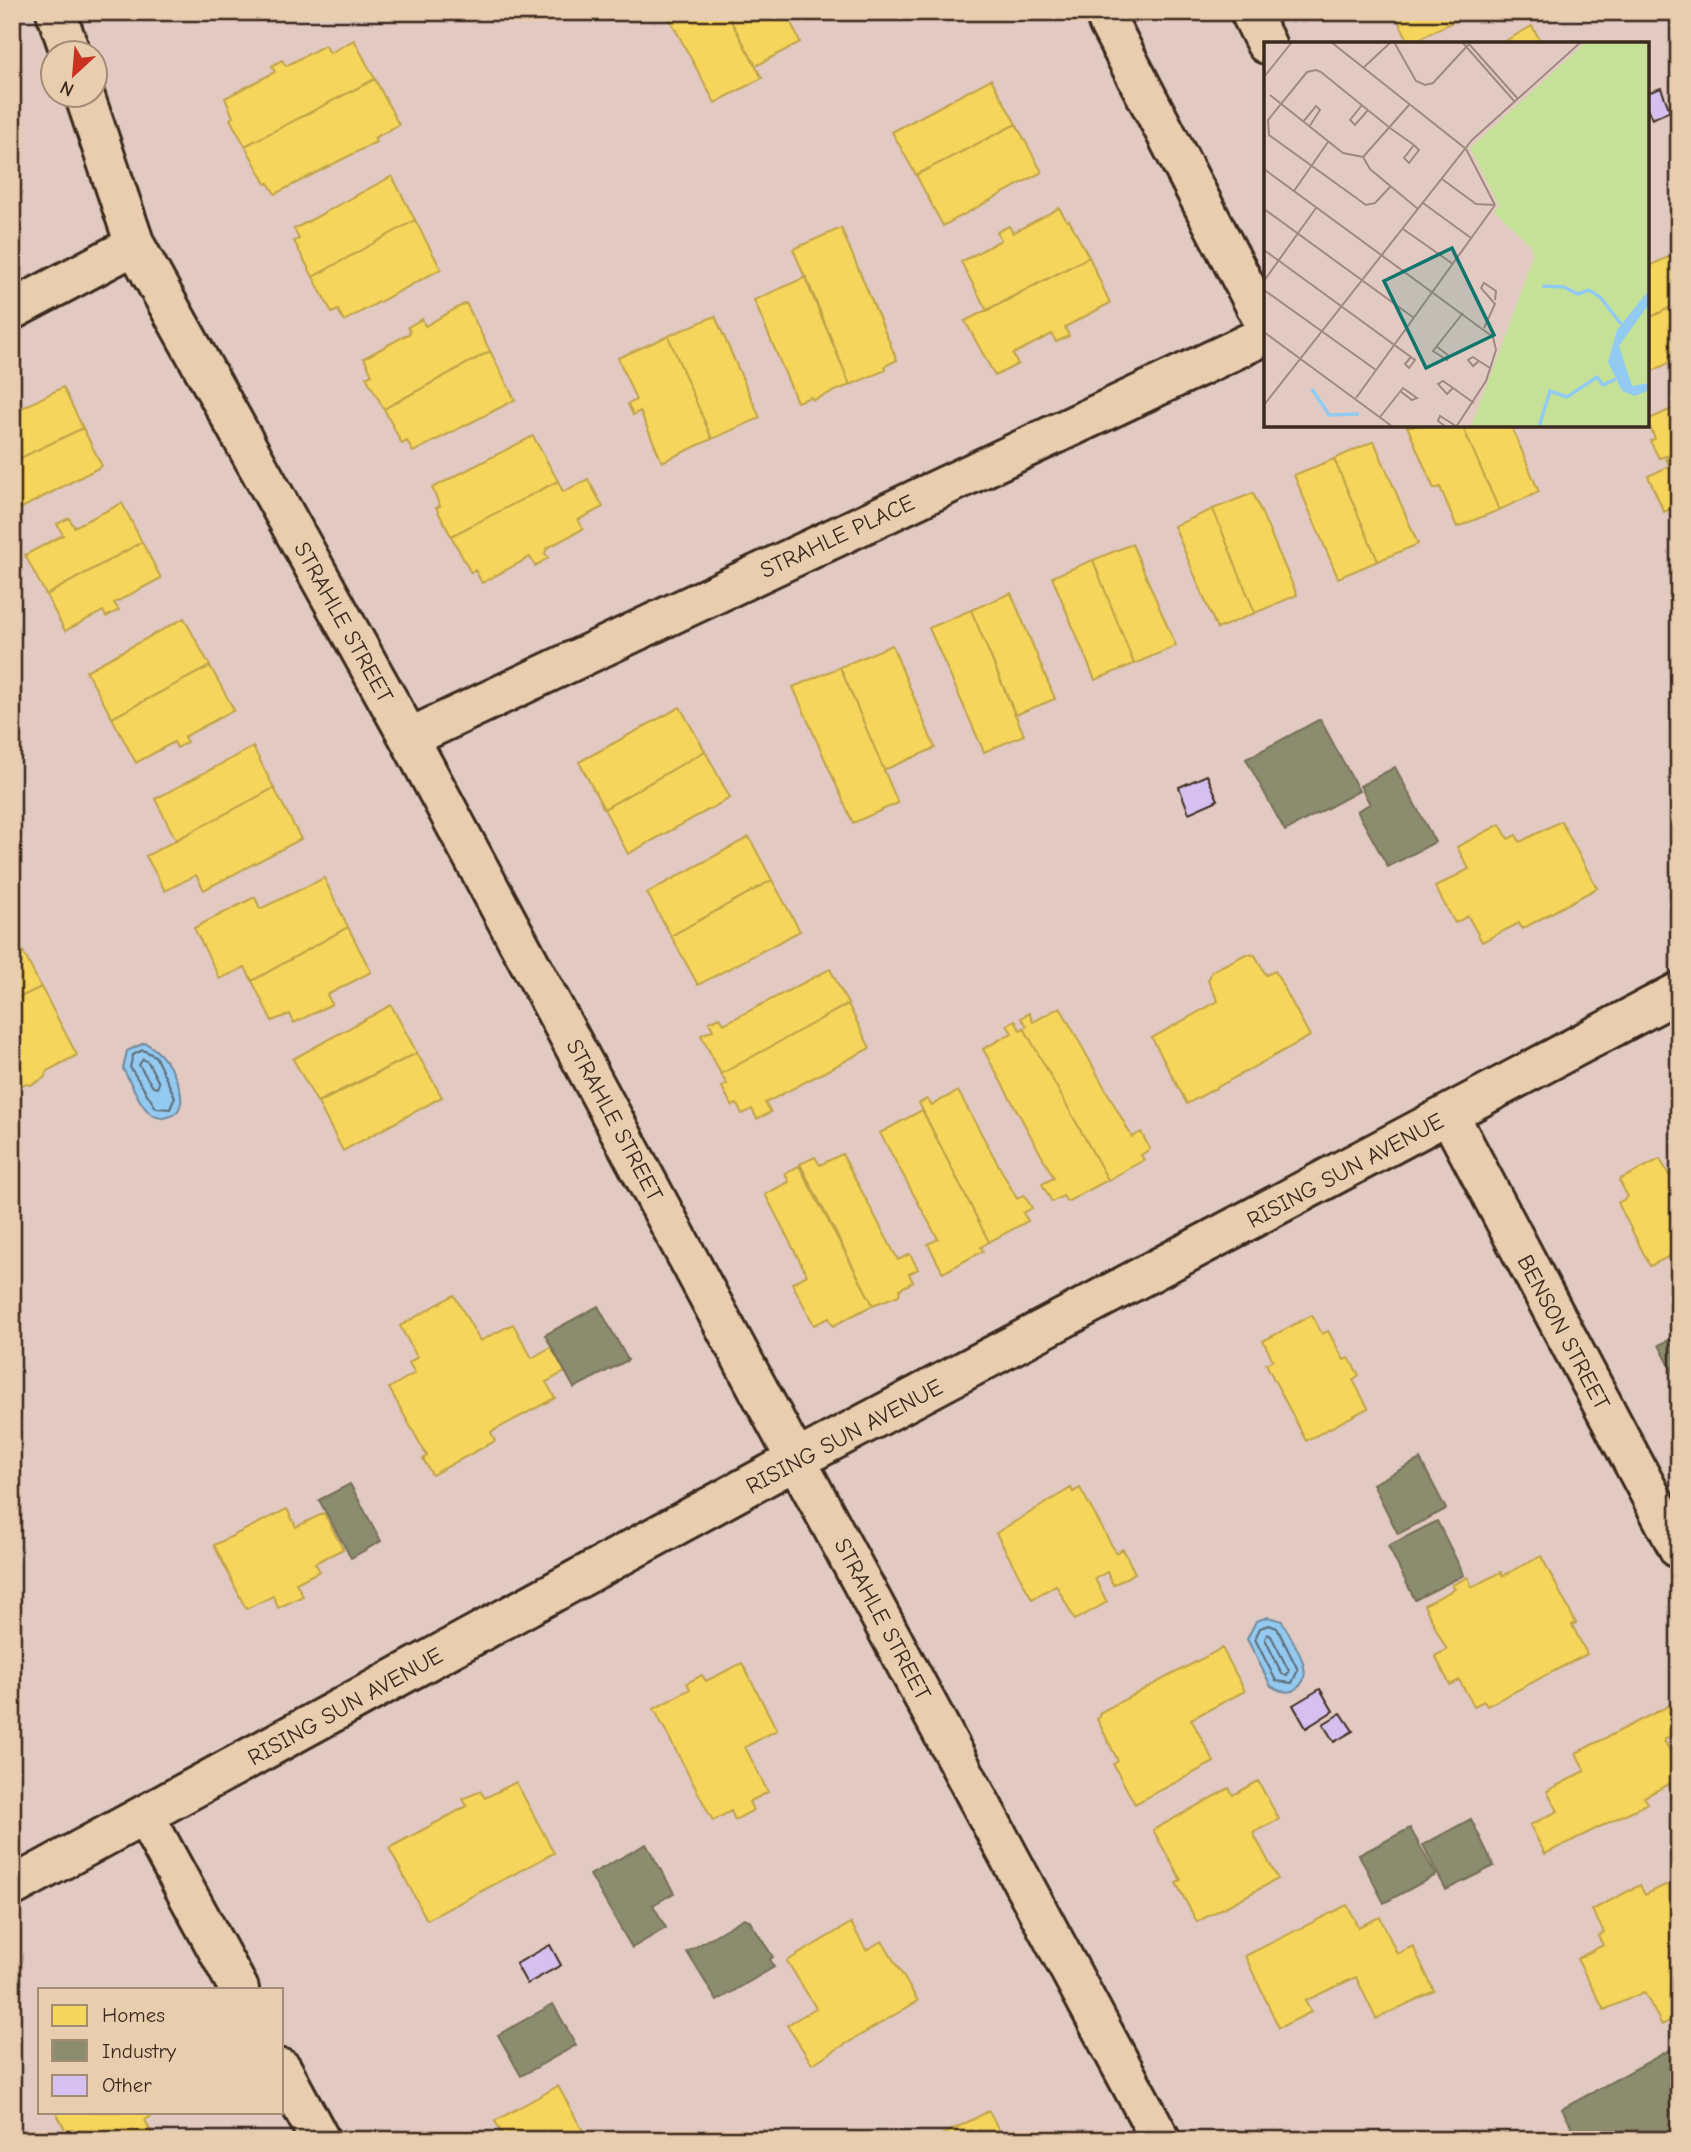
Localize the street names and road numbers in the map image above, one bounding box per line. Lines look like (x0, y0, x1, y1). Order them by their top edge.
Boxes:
street label: STRAHLE PLACE (756, 489, 919, 584)
street label: STRAHLE STREET (288, 537, 399, 707)
street label: STRAHLE STREET (560, 1035, 669, 1206)
street label: RISING SUN AVENUE (1242, 1107, 1448, 1234)
street label: BENSON STREET (1511, 1250, 1616, 1414)
street label: RISING SUN AVENUE (741, 1373, 947, 1500)
street label: STRAHLE STREET (828, 1534, 937, 1705)
street label: RISING SUN AVENUE (243, 1642, 447, 1771)

